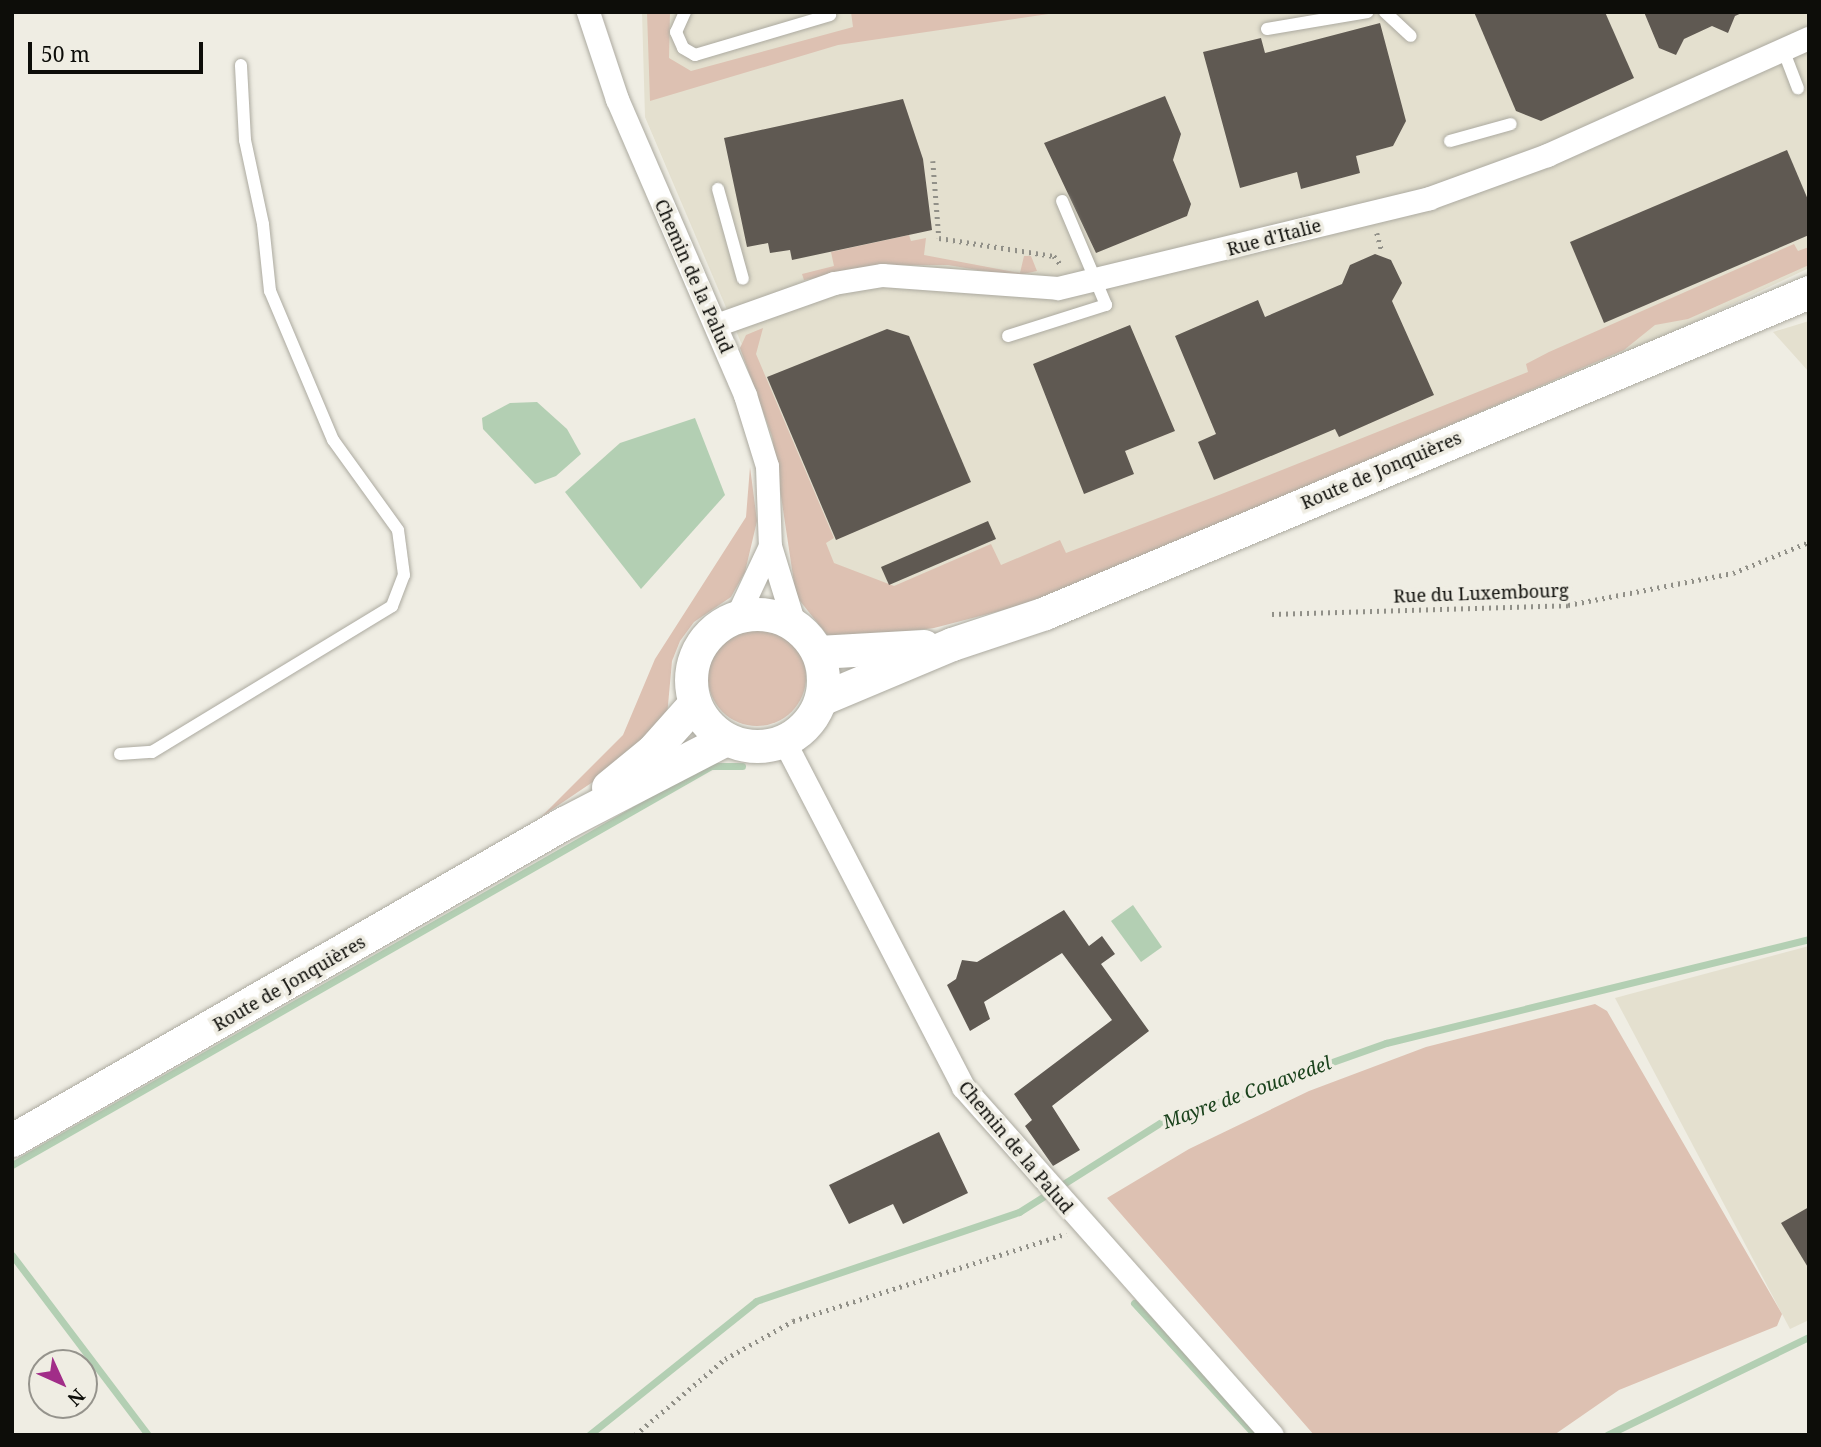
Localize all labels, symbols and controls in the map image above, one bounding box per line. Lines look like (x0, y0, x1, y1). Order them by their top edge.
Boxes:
scale bar (32, 28, 206, 72)
text: 50 m (41, 40, 90, 68)
street label: Chemin de la Palud (650, 196, 738, 356)
street label: Rue d'Italie (1225, 214, 1323, 260)
street label: Route de Jonquières (1298, 426, 1464, 514)
street label: Rue du Luxembourg (1393, 579, 1569, 607)
street label: Route de Jonquières (209, 931, 369, 1035)
water label: Mayre de Couavedel (1160, 1052, 1334, 1134)
street label: Chemin de la Palud (954, 1076, 1078, 1218)
north arrow (28, 1349, 98, 1419)
text: N (62, 1383, 91, 1412)

